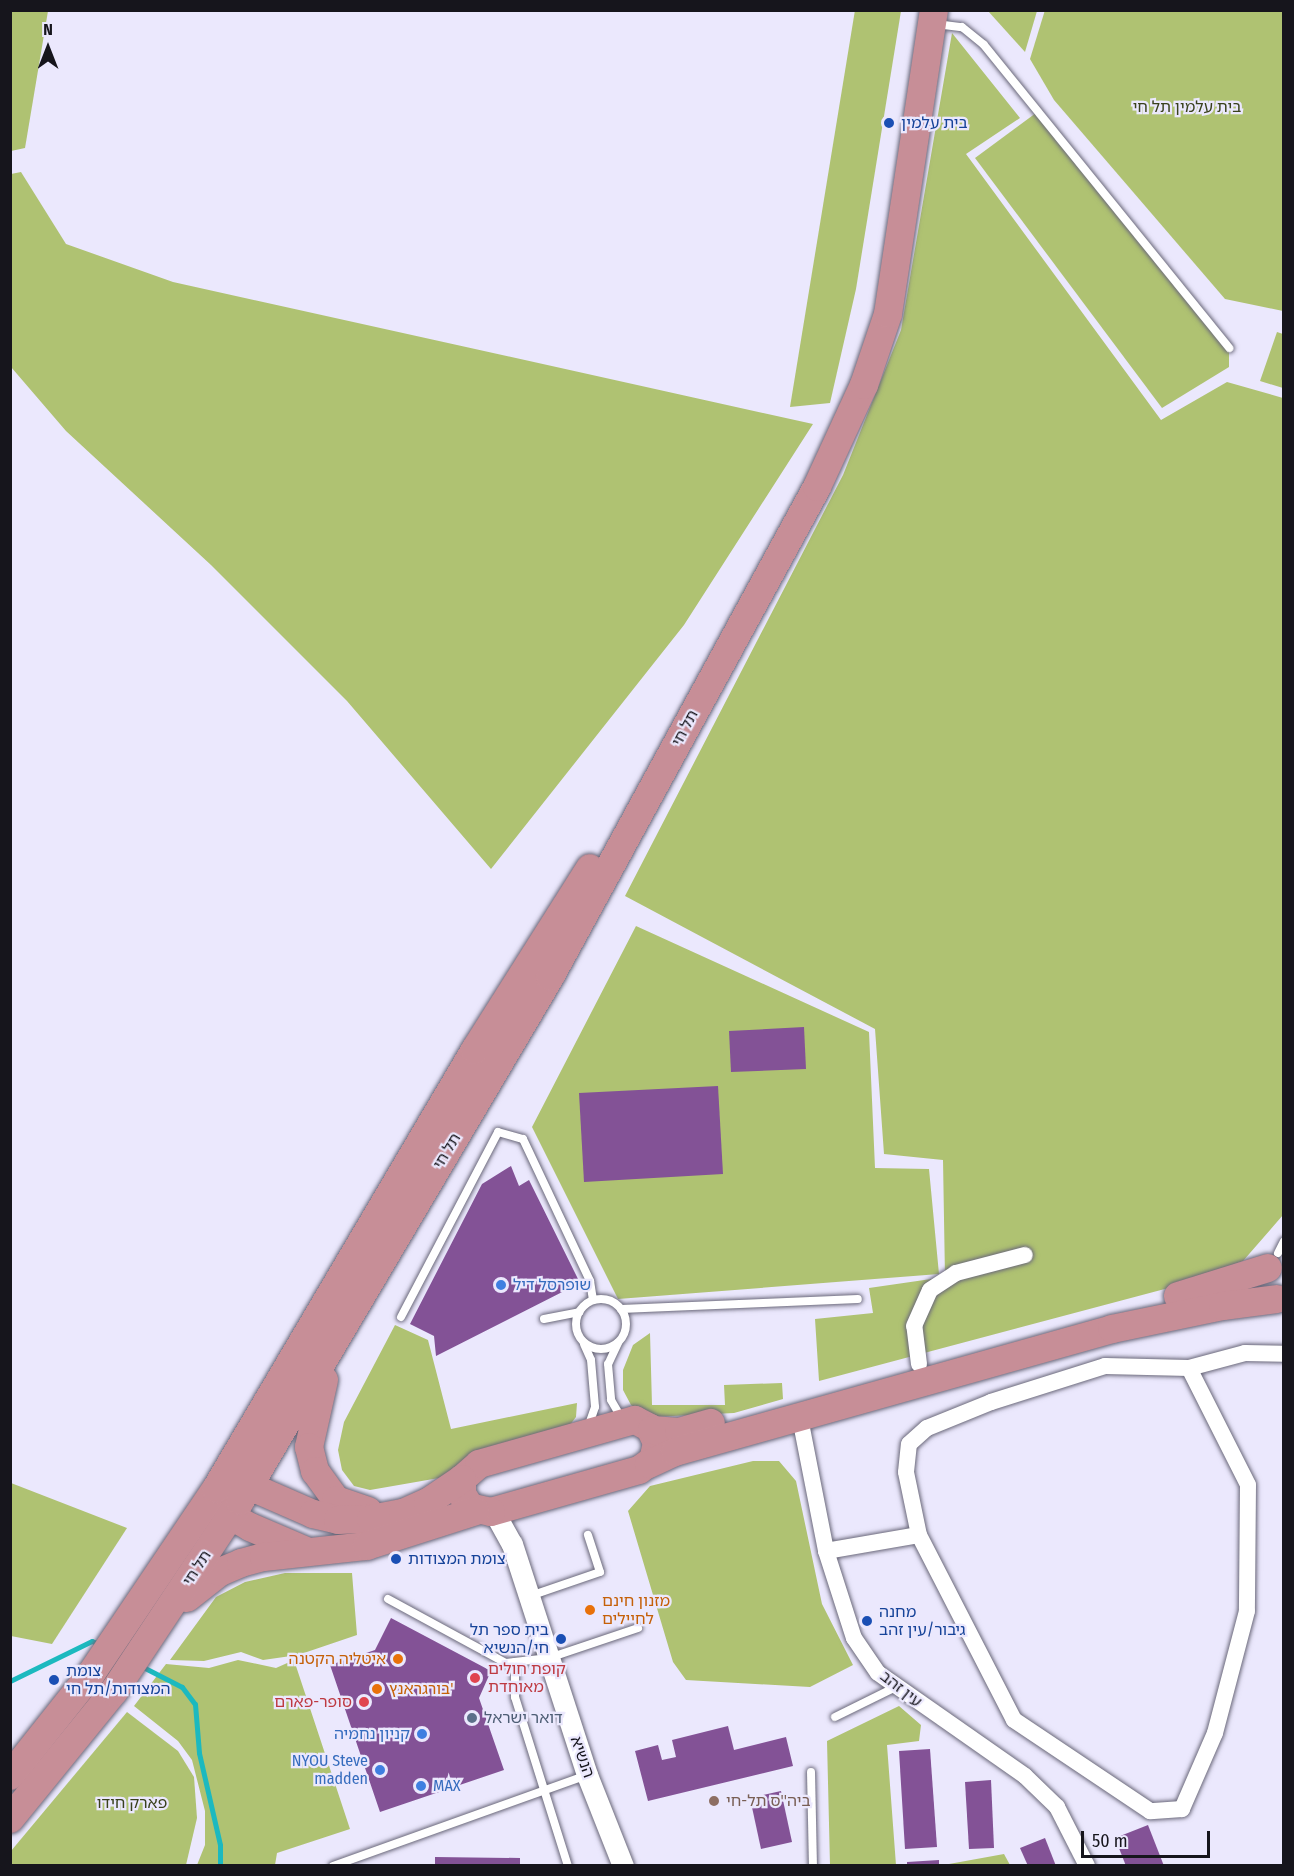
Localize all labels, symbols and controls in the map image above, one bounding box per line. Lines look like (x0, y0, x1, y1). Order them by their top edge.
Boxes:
north arrow (18, 18, 78, 78)
text: N (43, 20, 53, 39)
park label: בית עלמין תל חי (1133, 97, 1241, 117)
place label: בית עלמין (901, 113, 968, 133)
marker: בית עלמין (882, 116, 896, 130)
street label: תל חי (668, 707, 702, 749)
street label: תל חי (429, 1130, 465, 1172)
place label: שופרסל דיל (513, 1275, 591, 1295)
marker: שופרסל דיל (494, 1278, 508, 1292)
street label: תל חי (179, 1547, 215, 1589)
place label: צומת המצודות (408, 1549, 506, 1569)
marker: צומת המצודות (389, 1552, 403, 1566)
place label: מזנון חינם לחיילים (602, 1591, 670, 1629)
place label: מחנה גיבור/עין זהב (879, 1602, 965, 1640)
marker: מזנון חינם לחיילים (583, 1603, 597, 1617)
marker: מחנה גיבור/עין זהב (860, 1614, 874, 1628)
place label: בית ספר תל חי/הנשיא (470, 1620, 549, 1658)
marker: בית ספר תל חי/הנשיא (554, 1632, 568, 1646)
place label: איטליה הקטנה (289, 1649, 386, 1669)
marker: איטליה הקטנה (391, 1652, 405, 1666)
place label: קופת חולים מאוחדת (488, 1659, 566, 1697)
place label: צומת המצודות/תל חי (66, 1661, 171, 1699)
street label: עין זהב (876, 1667, 926, 1711)
marker: קופת חולים מאוחדת (466, 1669, 484, 1687)
marker: צומת המצודות/תל חי (47, 1673, 61, 1687)
place label: בורגראנץ' (389, 1679, 453, 1699)
marker: בורגראנץ' (370, 1682, 384, 1696)
place label: סופר-פארם (274, 1692, 352, 1712)
marker: סופר-פארם (357, 1695, 371, 1709)
place label: דואר ישראל (484, 1708, 563, 1728)
marker: דואר ישראל (465, 1711, 479, 1725)
place label: קניון נחמיה (334, 1724, 410, 1744)
marker: קניון נחמיה (415, 1727, 429, 1741)
street label: הנשיא (566, 1734, 598, 1780)
place label: NYOU Steve madden (292, 1751, 368, 1789)
marker: NYOU Steve madden (373, 1763, 387, 1777)
place label: MAX (433, 1776, 461, 1796)
marker: MAX (414, 1779, 428, 1793)
place label: ביה''ס תל-חי (726, 1791, 811, 1811)
park label: פארק חידו (97, 1793, 167, 1813)
marker: ביה''ס תל-חי (707, 1794, 721, 1808)
scale bar (1084, 1819, 1213, 1857)
text: 50 m (1092, 1830, 1128, 1852)

